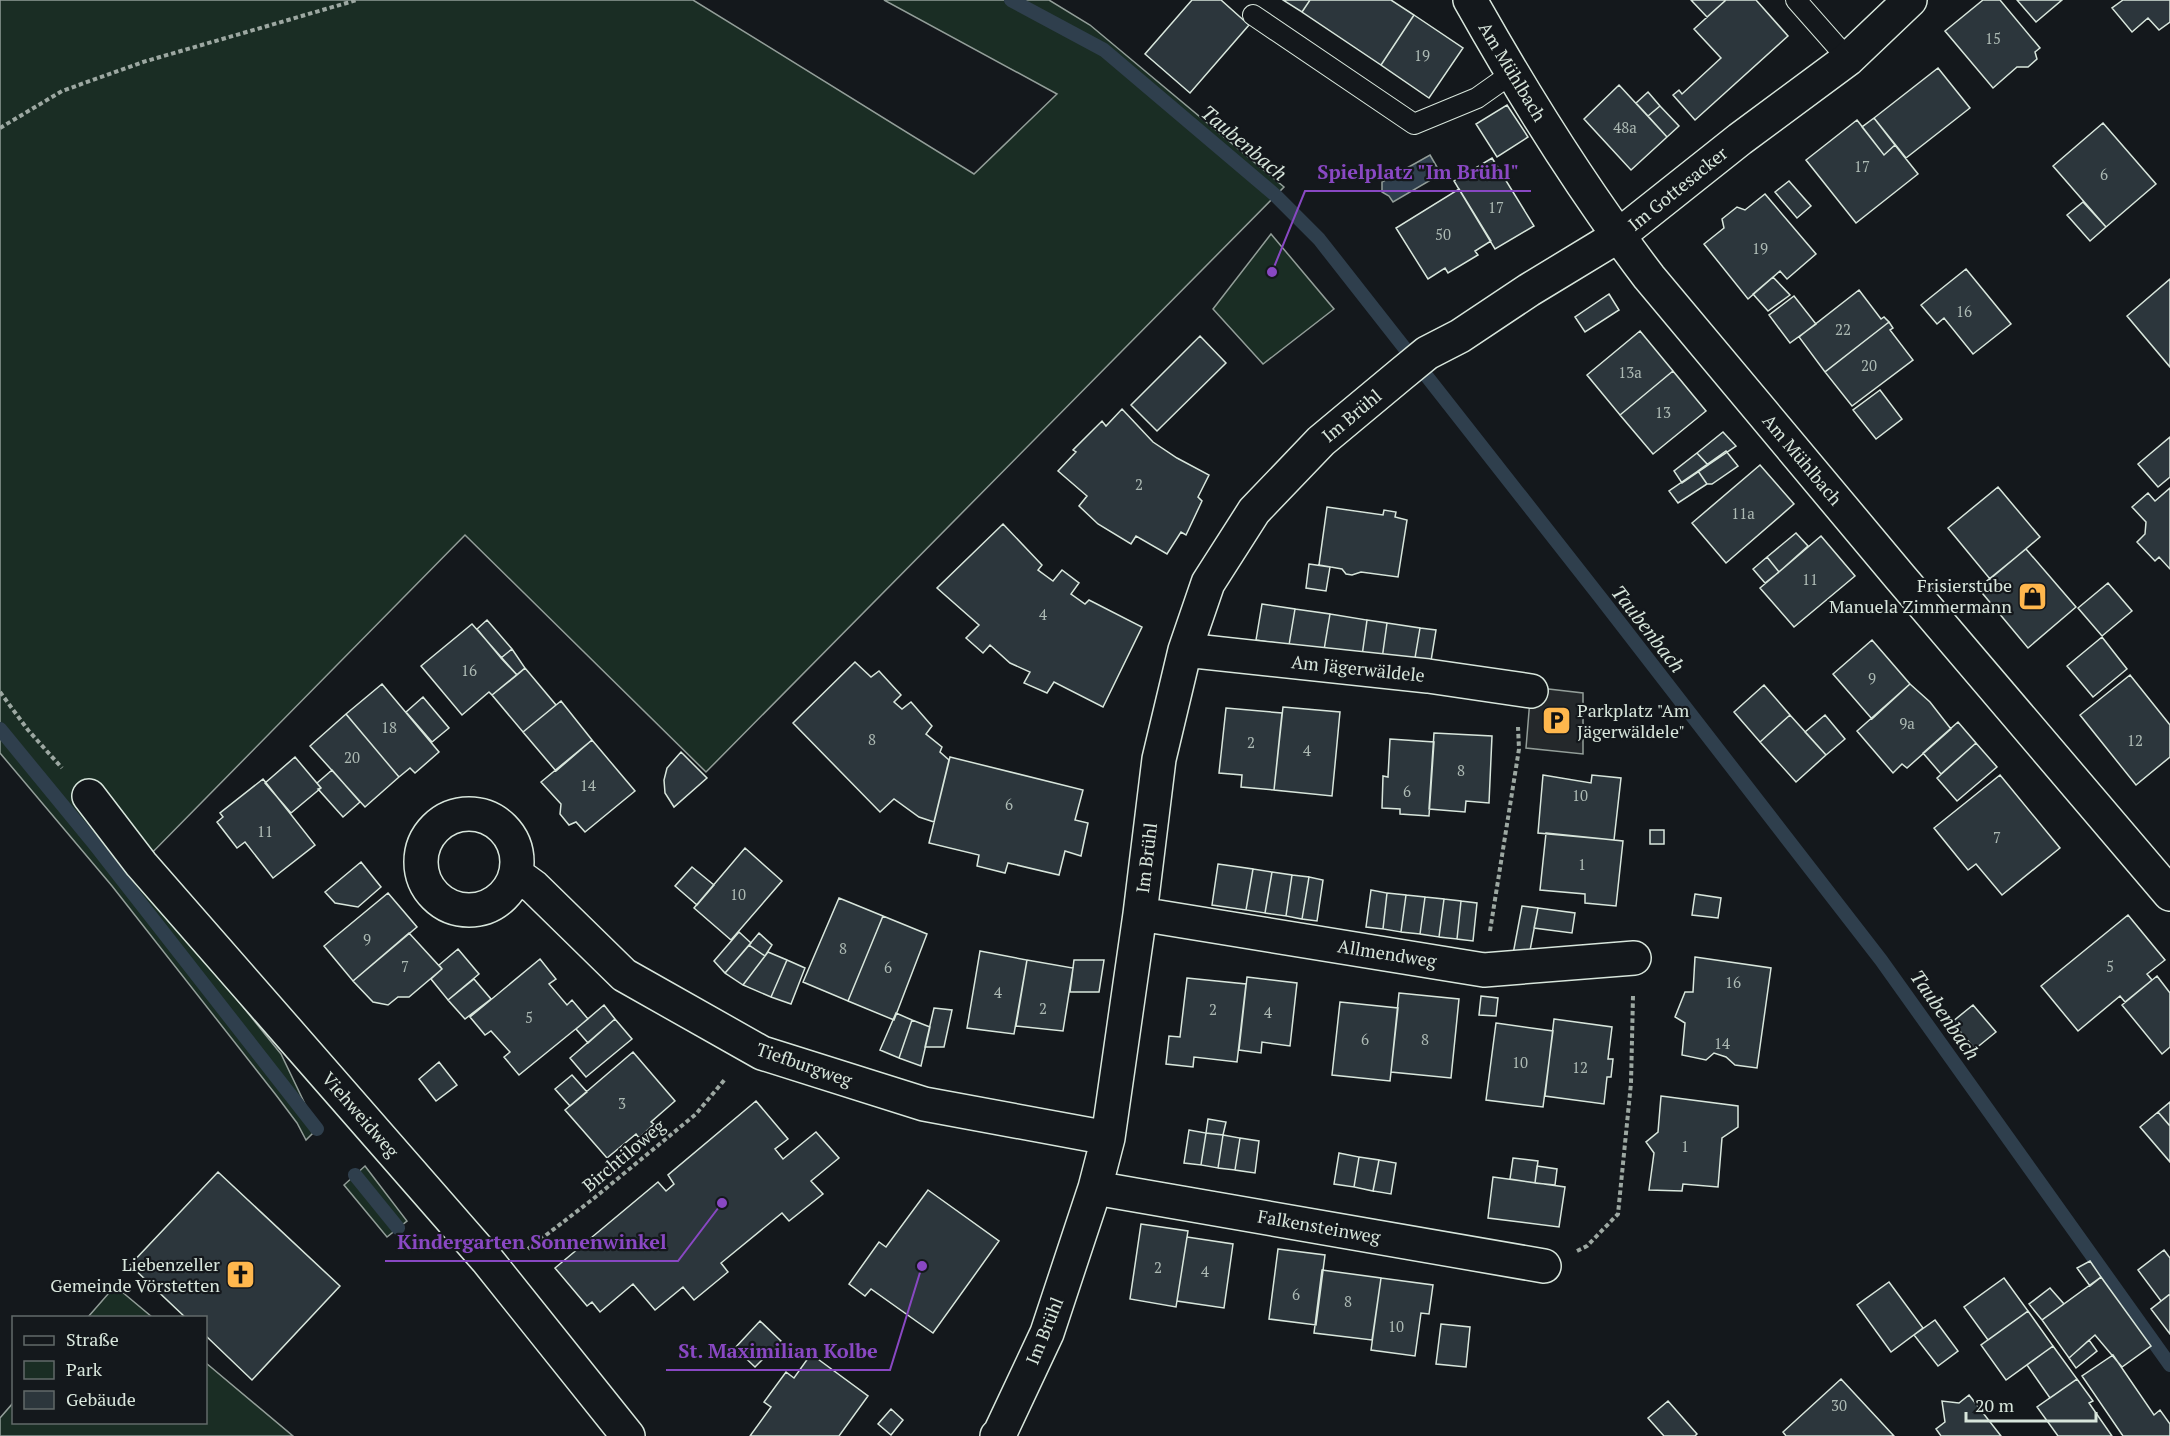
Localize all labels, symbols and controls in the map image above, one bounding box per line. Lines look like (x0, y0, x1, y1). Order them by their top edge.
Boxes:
street label: Am Mühlbach (1474, 17, 1552, 126)
house number: 15 (1985, 28, 2001, 48)
house number: 19 (1414, 45, 1430, 65)
water label: Taubenbach (1196, 99, 1293, 186)
house number: 48a (1613, 117, 1637, 137)
street label: Im Gottesacker (1623, 141, 1732, 236)
callout: Spielplatz "Im Brühl" (1305, 153, 1531, 191)
house number: 17 (1854, 156, 1870, 176)
text: Spielplatz "Im Brühl" (1317, 158, 1519, 185)
house number: 6 (2100, 164, 2108, 184)
house number: 17 (1488, 197, 1504, 217)
house number: 50 (1435, 224, 1451, 244)
house number: 19 (1752, 238, 1768, 258)
house number: 16 (1956, 301, 1972, 321)
house number: 22 (1835, 319, 1851, 339)
house number: 20 (1861, 355, 1877, 375)
house number: 13a (1618, 362, 1642, 382)
street label: Im Brühl (1317, 383, 1386, 447)
house number: 13 (1655, 402, 1671, 422)
street label: Am Mühlbach (1758, 409, 1848, 510)
house number: 2 (1135, 474, 1143, 494)
house number: 11a (1731, 503, 1755, 523)
house number: 11 (1802, 569, 1818, 589)
place label: Frisierstube Manuela Zimmermann (1829, 573, 2012, 618)
water label: Taubenbach (1606, 579, 1691, 678)
shop icon: Frisierstube Manuela Zimmermann (2017, 580, 2049, 612)
house number: 4 (1039, 604, 1047, 624)
street label: Am Jägerwäldele (1290, 649, 1426, 687)
house number: 16 (461, 660, 477, 680)
house number: 9 (1868, 668, 1876, 688)
place label: Parkplatz "Am Jägerwäldele" (1577, 698, 1690, 743)
parking icon: Parkplatz "Am Jägerwäldele" (1540, 705, 1572, 737)
house number: 9a (1899, 713, 1915, 733)
house number: 18 (381, 717, 397, 737)
house number: 8 (868, 729, 876, 749)
house number: 12 (2127, 730, 2143, 750)
house number: 2 (1247, 732, 1255, 752)
house number: 4 (1303, 740, 1311, 760)
house number: 20 (344, 747, 360, 767)
house number: 8 (1457, 760, 1465, 780)
house number: 14 (580, 775, 596, 795)
house number: 6 (1403, 781, 1411, 801)
house number: 10 (1572, 785, 1588, 805)
house number: 6 (1005, 794, 1013, 814)
house number: 11 (257, 821, 273, 841)
street label: Im Brühl (1130, 821, 1162, 894)
house number: 7 (1993, 827, 2001, 847)
house number: 1 (1578, 854, 1586, 874)
house number: 10 (730, 884, 746, 904)
house number: 9 (363, 929, 371, 949)
street label: Allmendweg (1336, 933, 1439, 973)
house number: 8 (839, 938, 847, 958)
house number: 7 (401, 956, 409, 976)
house number: 5 (2106, 956, 2114, 976)
house number: 6 (884, 957, 892, 977)
water label: Taubenbach (1904, 964, 1986, 1065)
house number: 16 (1725, 972, 1741, 992)
house number: 4 (994, 982, 1002, 1002)
house number: 2 (1039, 998, 1047, 1018)
house number: 2 (1209, 999, 1217, 1019)
house number: 4 (1264, 1002, 1272, 1022)
house number: 5 (525, 1007, 533, 1027)
house number: 6 (1361, 1029, 1369, 1049)
house number: 8 (1421, 1029, 1429, 1049)
house number: 14 (1714, 1033, 1730, 1053)
street label: Tiefburgweg (753, 1036, 856, 1092)
house number: 10 (1512, 1052, 1528, 1072)
house number: 12 (1572, 1057, 1588, 1077)
street label: Viehweidweg (317, 1066, 405, 1163)
house number: 3 (618, 1093, 626, 1113)
street label: Birchtiloweg (577, 1113, 670, 1197)
house number: 1 (1681, 1136, 1689, 1156)
street label: Falkensteinweg (1256, 1203, 1383, 1249)
callout: Kindergarten Sonnenwinkel (385, 1223, 678, 1261)
text: Kindergarten Sonnenwinkel (397, 1228, 667, 1255)
place label: Liebenzeller Gemeinde Vörstetten (50, 1252, 220, 1297)
house number: 2 (1154, 1257, 1162, 1277)
church icon: Liebenzeller Gemeinde Vörstetten (225, 1259, 257, 1291)
house number: 4 (1201, 1261, 1209, 1281)
house number: 6 (1292, 1284, 1300, 1304)
house number: 8 (1344, 1291, 1352, 1311)
street label: Im Brühl (1020, 1293, 1068, 1368)
legend (12, 1316, 207, 1424)
house number: 10 (1388, 1316, 1404, 1336)
text: Straße (66, 1327, 119, 1351)
callout: St. Maximilian Kolbe (666, 1332, 890, 1370)
text: St. Maximilian Kolbe (678, 1337, 878, 1364)
text: Park (66, 1357, 103, 1381)
scale bar (1966, 1385, 2096, 1423)
text: Gebäude (66, 1387, 136, 1411)
text: 20 m (1975, 1393, 2015, 1417)
house number: 30 (1831, 1395, 1847, 1415)

